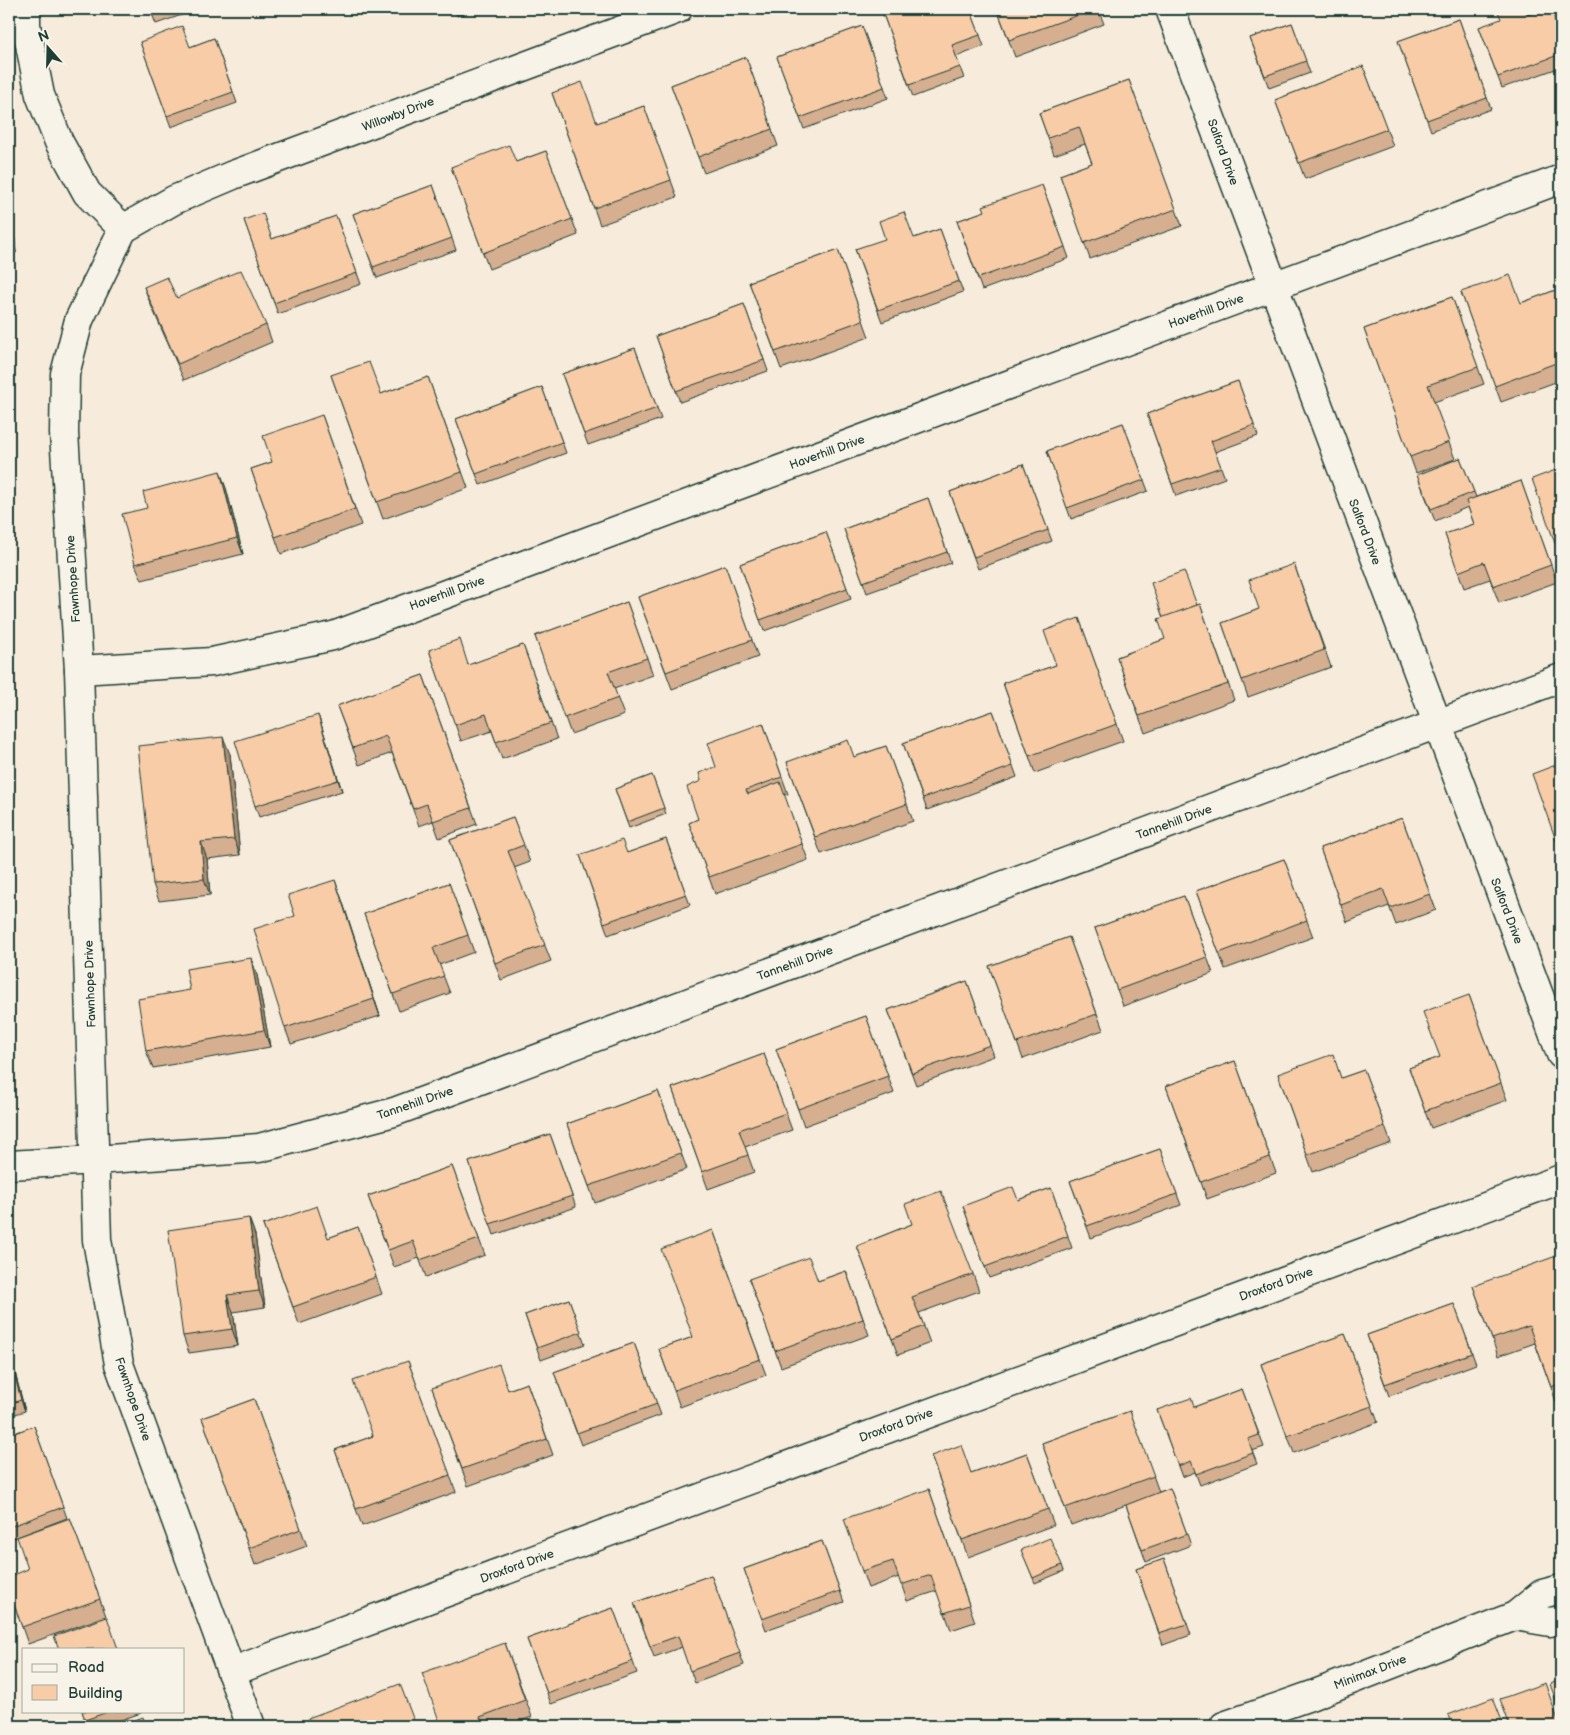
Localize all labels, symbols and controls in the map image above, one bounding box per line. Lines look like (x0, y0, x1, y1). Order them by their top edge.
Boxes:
north arrow (22, 22, 72, 72)
text: N (36, 26, 52, 46)
street label: Willowby Drive (360, 94, 436, 135)
street label: Salford Drive (1204, 117, 1241, 187)
street label: Haverhill Drive (1167, 291, 1246, 332)
street label: Haverhill Drive (788, 432, 867, 473)
street label: Salford Drive (1345, 497, 1384, 567)
street label: Fawnhope Drive (63, 535, 84, 623)
street label: Haverhill Drive (408, 573, 487, 614)
street label: Tannehill Drive (1134, 802, 1214, 843)
street label: Salford Drive (1487, 876, 1526, 946)
street label: Fawnhope Drive (81, 940, 100, 1028)
street label: Tannehill Drive (755, 943, 835, 984)
street label: Tannehill Drive (375, 1083, 455, 1124)
street label: Droxford Drive (1237, 1264, 1315, 1305)
street label: Fawnhope Drive (111, 1355, 154, 1443)
street label: Droxford Drive (857, 1405, 935, 1446)
street label: Droxford Drive (478, 1546, 556, 1587)
legend (22, 1648, 185, 1712)
street label: Minimax Drive (1332, 1652, 1409, 1693)
text: Road (68, 1658, 104, 1677)
text: Building (68, 1684, 123, 1703)

